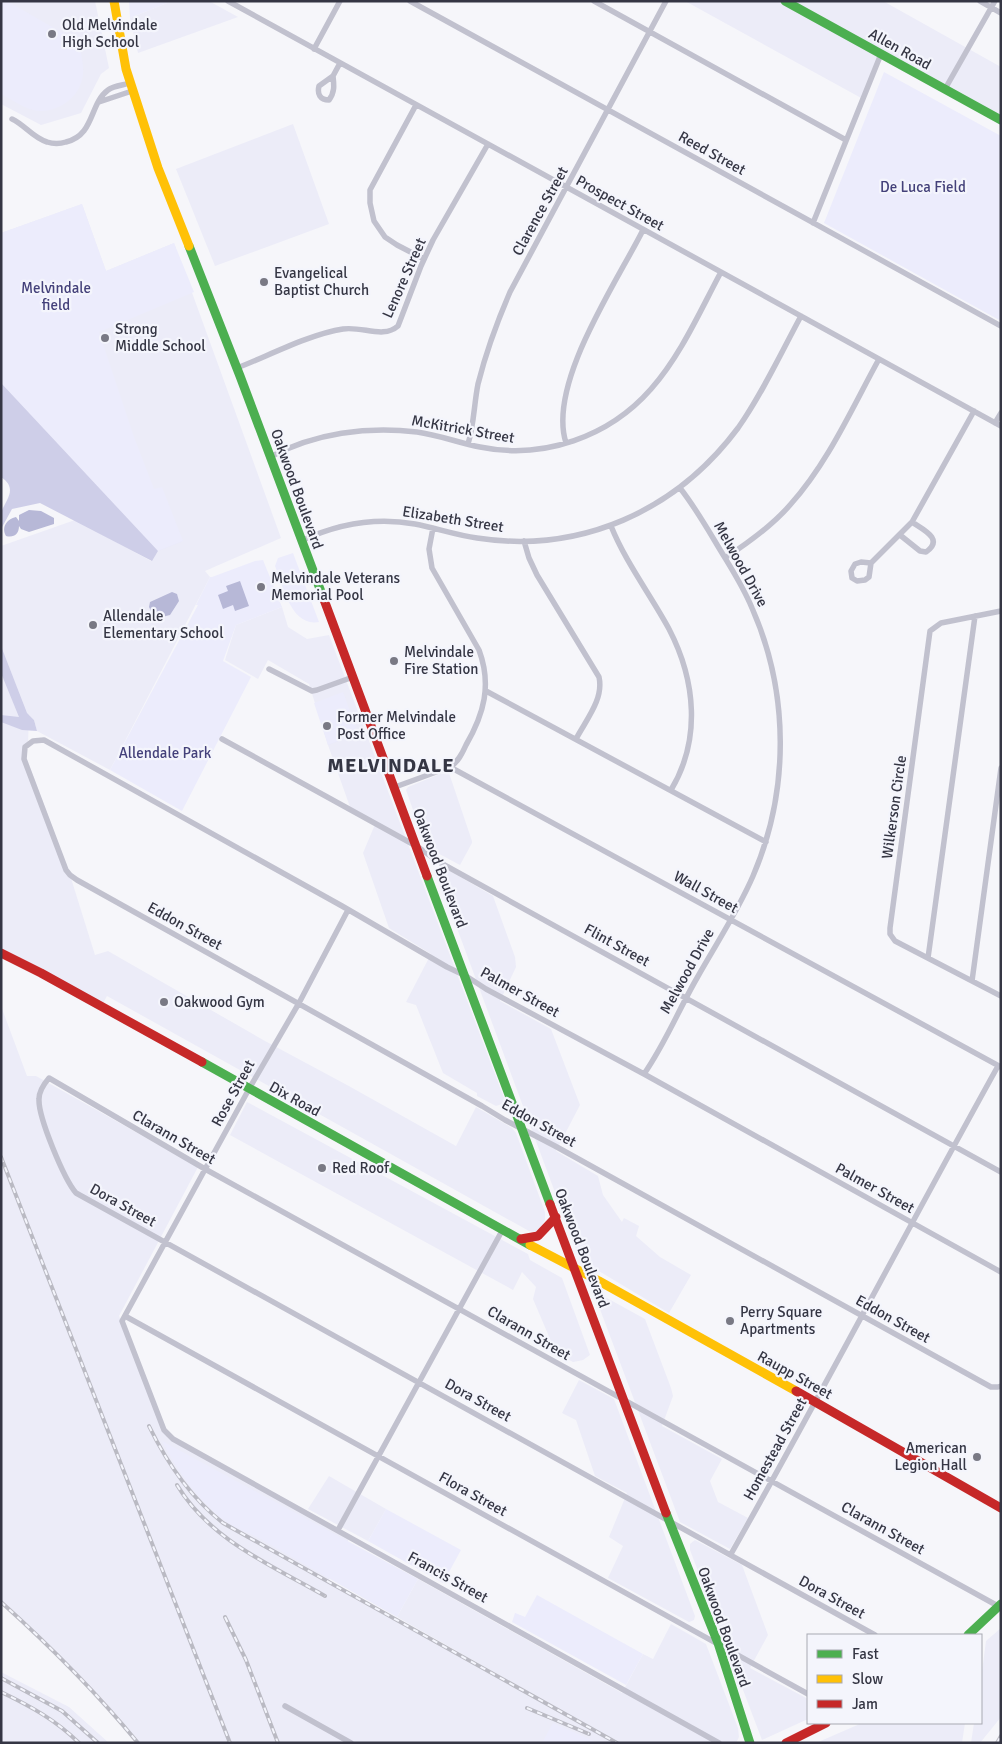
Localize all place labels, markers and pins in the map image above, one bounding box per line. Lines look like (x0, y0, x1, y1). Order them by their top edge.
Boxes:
place label: Old Melvindale High School (62, 16, 158, 51)
marker: Old Melvindale High School (46, 28, 58, 40)
place label: Evangelical Baptist Church (274, 264, 369, 299)
marker: Evangelical Baptist Church (258, 276, 270, 288)
place label: Strong Middle School (115, 320, 206, 355)
marker: Strong Middle School (99, 332, 111, 344)
place label: Melvindale Veterans Memorial Pool (271, 569, 401, 604)
marker: Melvindale Veterans Memorial Pool (255, 581, 267, 593)
place label: Allendale Elementary School (103, 607, 224, 642)
marker: Allendale Elementary School (87, 619, 99, 631)
place label: Melvindale Fire Station (404, 643, 478, 678)
marker: Melvindale Fire Station (388, 655, 400, 667)
place label: Former Melvindale Post Office (337, 708, 456, 743)
marker: Former Melvindale Post Office (321, 720, 333, 732)
place label: Oakwood Gym (174, 993, 265, 1011)
marker: Oakwood Gym (158, 996, 170, 1008)
place label: Red Roof (332, 1159, 390, 1177)
marker: Red Roof (316, 1162, 328, 1174)
place label: Perry Square Apartments (740, 1303, 822, 1338)
marker: Perry Square Apartments (724, 1315, 736, 1327)
place label: American Legion Hall (894, 1439, 967, 1474)
marker: American Legion Hall (971, 1451, 983, 1463)

